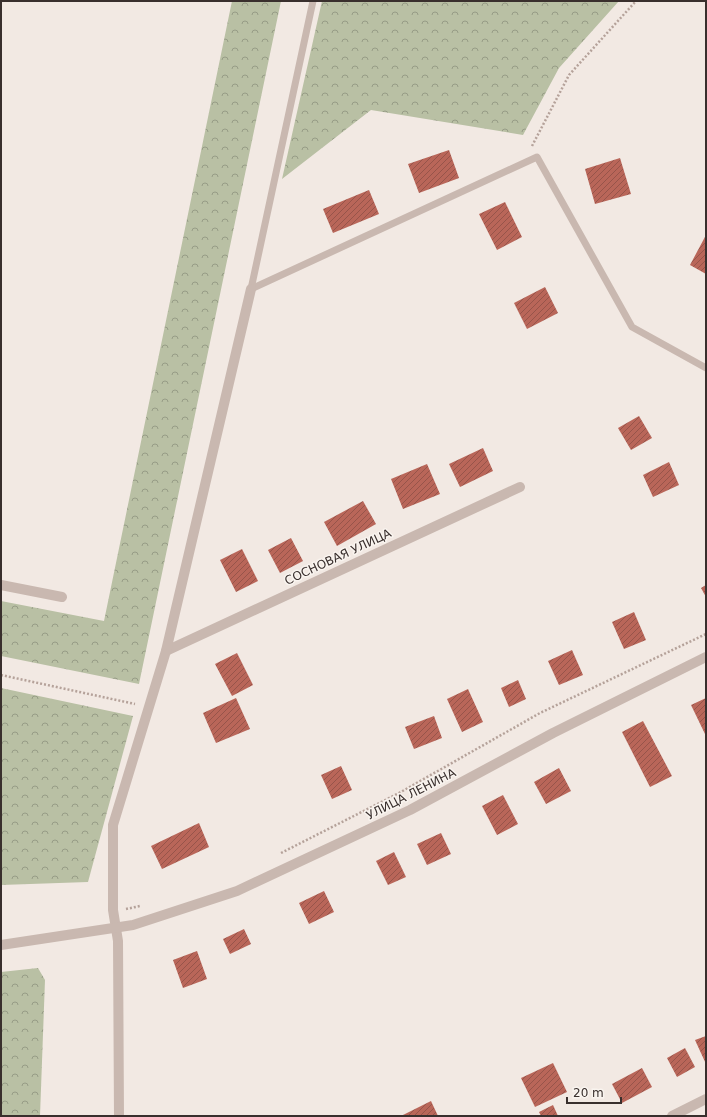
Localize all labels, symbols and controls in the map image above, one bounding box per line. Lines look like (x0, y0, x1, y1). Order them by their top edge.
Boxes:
street label: СОСНОВАЯ УЛИЦА (282, 526, 394, 588)
street label: УЛИЦА ЛЕНИНА (364, 765, 459, 823)
scale bar (567, 1079, 621, 1105)
text: 20 m (573, 1086, 604, 1100)

